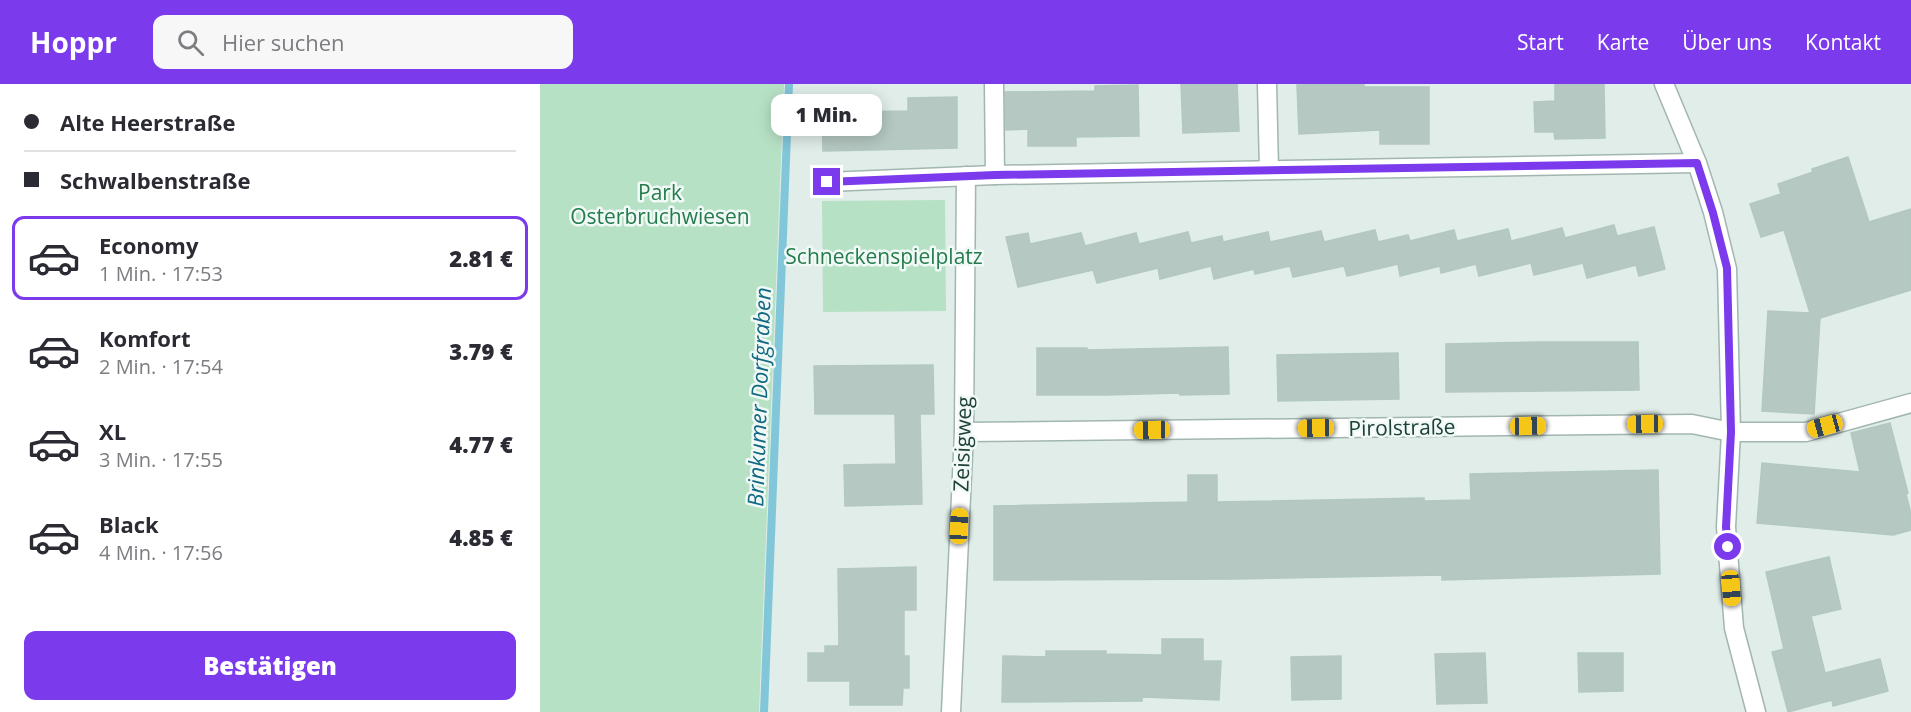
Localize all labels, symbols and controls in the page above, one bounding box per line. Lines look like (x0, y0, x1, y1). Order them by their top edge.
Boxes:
search box (153, 15, 573, 69)
text: Hoppr (30, 23, 117, 61)
icon: search (174, 26, 207, 59)
text: Hier suchen (222, 27, 345, 57)
text: Start (1517, 28, 1564, 56)
text: Karte (1597, 28, 1649, 56)
text: Über uns (1682, 28, 1772, 56)
text: Kontakt (1805, 28, 1881, 56)
callout: 1 Min. (772, 95, 882, 137)
text: 1 Min. (796, 101, 857, 128)
text: Alte Heerstraße (60, 107, 235, 137)
text: Schwalbenstraße (60, 165, 251, 195)
route end (813, 168, 840, 195)
park label: Park Osterbruchwiesen (570, 178, 750, 230)
text: Economy (99, 230, 198, 260)
icon: car (27, 231, 81, 285)
park label: Schneckenspielplatz (785, 242, 983, 270)
text: 2.81 € (449, 243, 513, 273)
text: 1 Min. · 17:53 (99, 260, 223, 287)
water label: Brinkumer Dorfgraben (739, 287, 777, 507)
text: Komfort (99, 323, 191, 353)
icon: car (27, 324, 81, 378)
text: 3.79 € (449, 336, 513, 366)
text: 2 Min. · 17:54 (99, 353, 223, 380)
street label: Zeisigweg (946, 396, 978, 492)
street label: Pirolstraße (1348, 412, 1456, 442)
car (1805, 413, 1845, 439)
car (1627, 415, 1663, 433)
text: XL (99, 416, 126, 446)
icon: car (27, 417, 81, 471)
car (1510, 417, 1546, 435)
car (1298, 419, 1334, 437)
car (1134, 421, 1170, 439)
text: 4.77 € (449, 429, 513, 459)
text: 3 Min. · 17:55 (99, 446, 223, 473)
car (949, 508, 969, 544)
text: Black (99, 509, 159, 539)
icon: car (27, 510, 81, 564)
text: 4.85 € (449, 522, 513, 552)
route start (1714, 533, 1741, 560)
text: 4 Min. · 17:56 (99, 539, 223, 566)
car (1720, 569, 1742, 607)
button: Bestätigen (24, 631, 516, 700)

